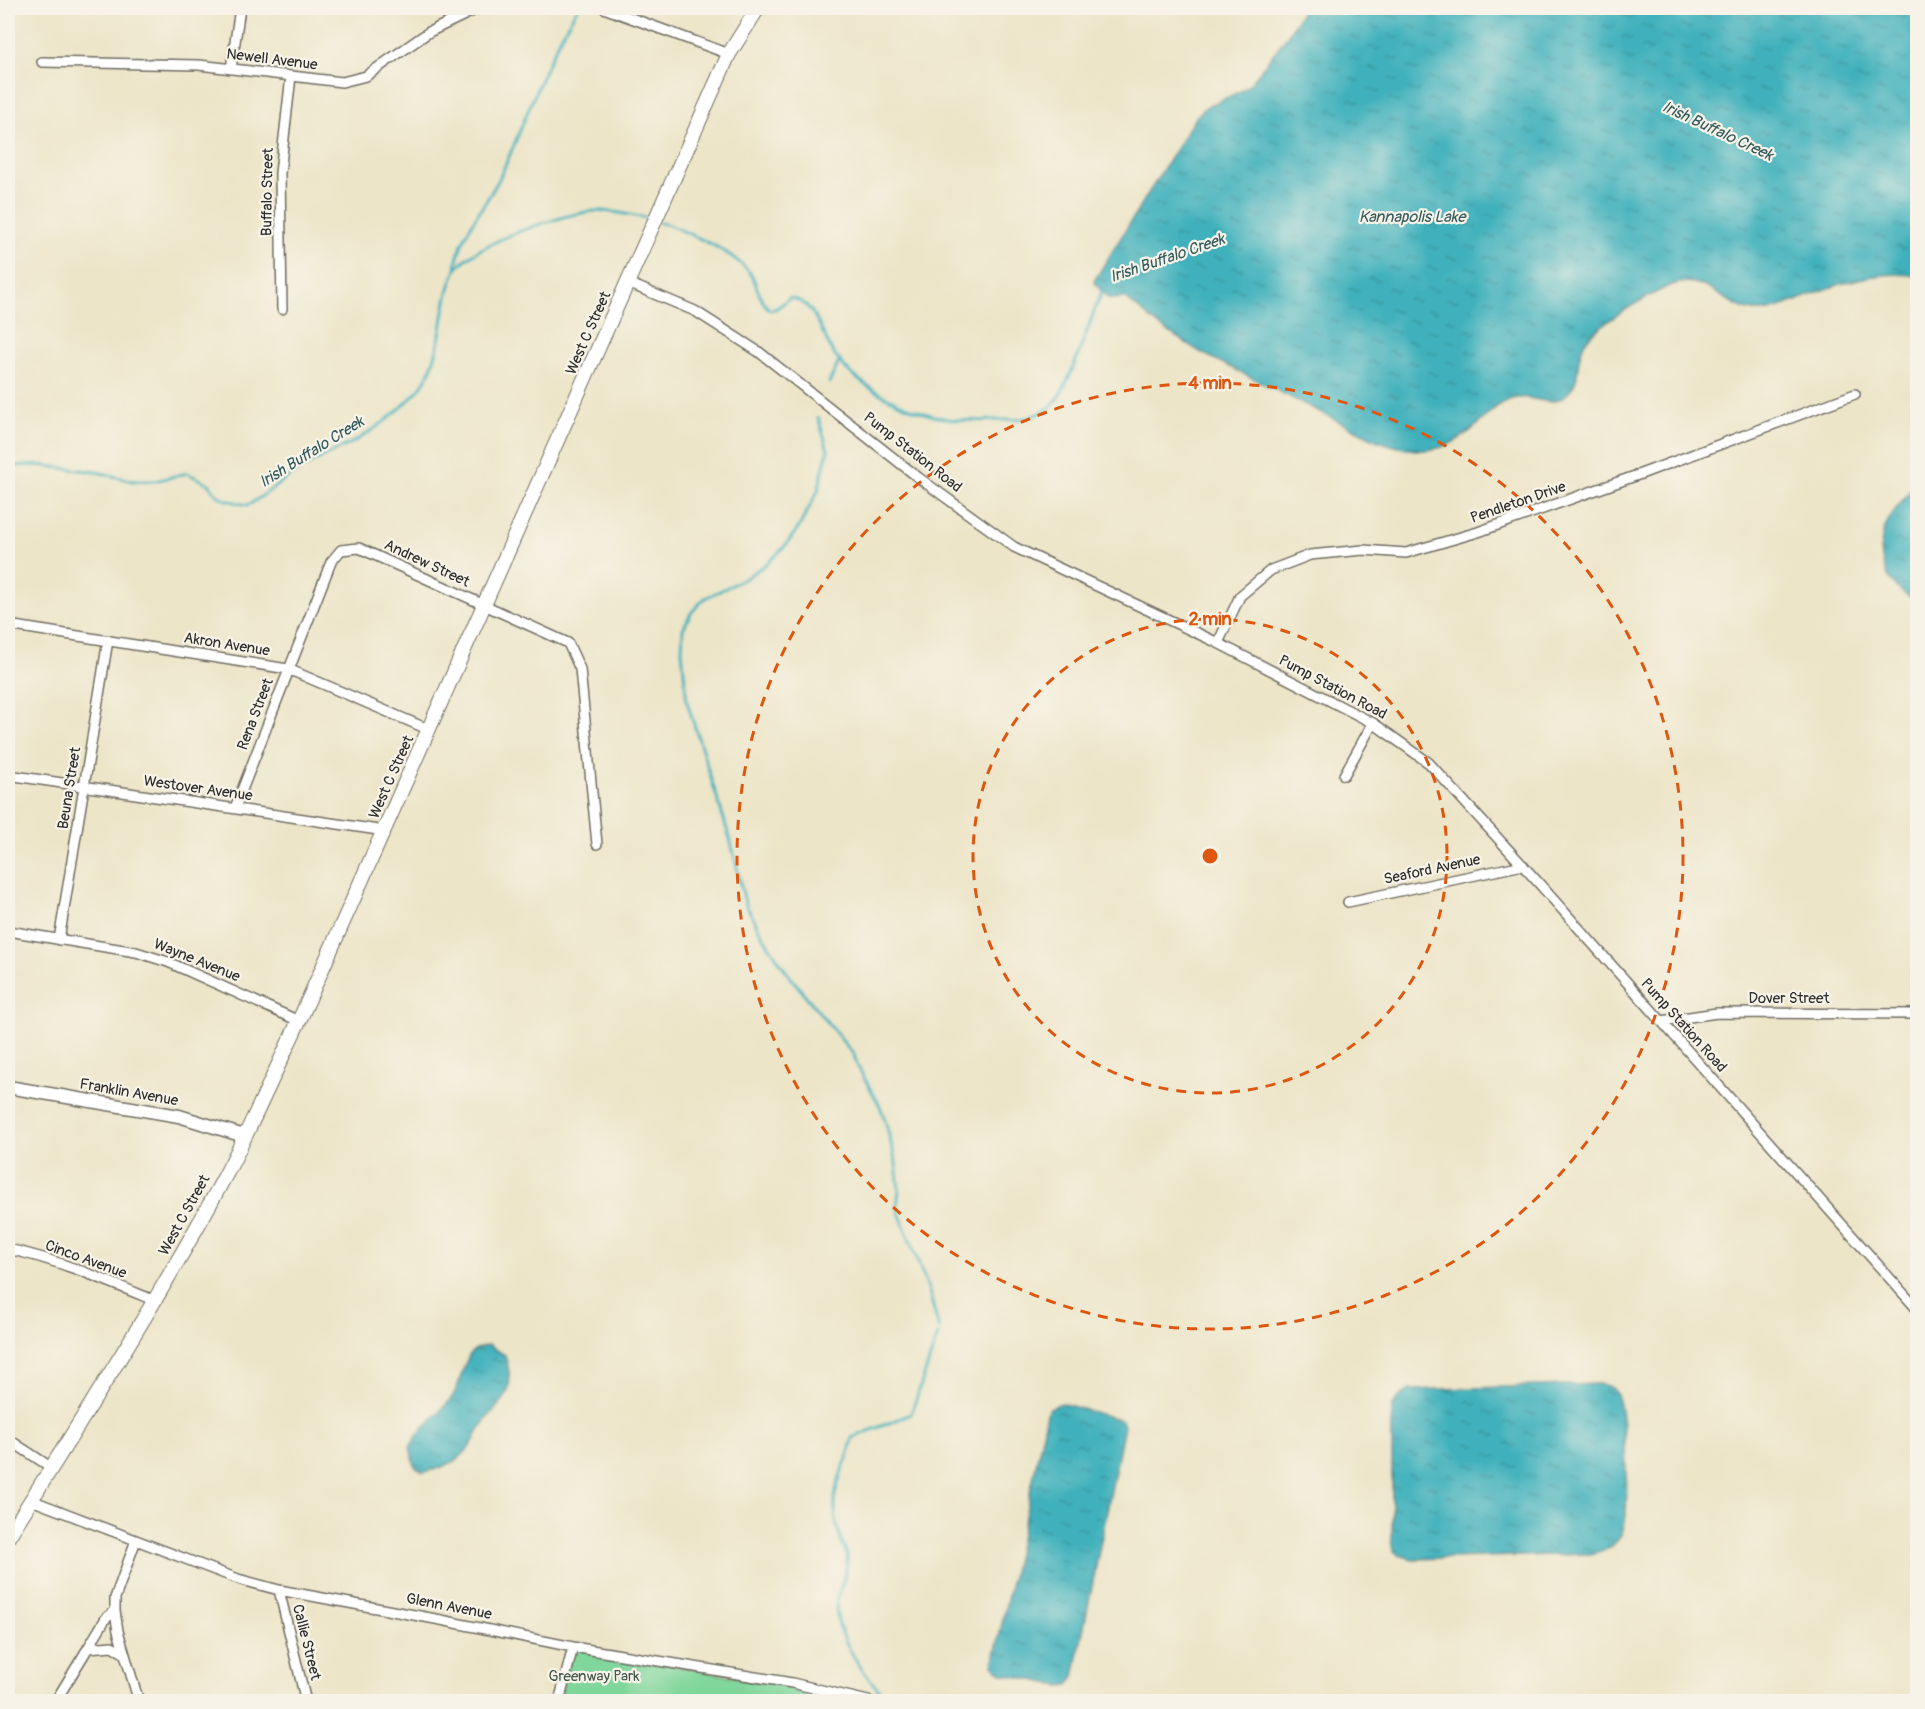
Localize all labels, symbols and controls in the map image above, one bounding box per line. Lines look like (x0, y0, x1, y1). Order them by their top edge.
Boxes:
street label: Newell Avenue (225, 44, 319, 75)
water label: Irish Buffalo Creek (1659, 97, 1777, 166)
street label: Buffalo Street (257, 147, 278, 236)
water label: Kannapolis Lake (1359, 207, 1467, 227)
water label: Irish Buffalo Creek (1107, 229, 1228, 287)
street label: West C Street (562, 288, 616, 378)
text: 4 min (1188, 372, 1232, 395)
street label: Pump Station Road (860, 408, 966, 497)
water label: Irish Buffalo Creek (255, 411, 369, 492)
street label: Pendleton Drive (1468, 477, 1569, 528)
street label: Andrew Street (381, 535, 473, 592)
text: 2 min (1188, 608, 1232, 631)
street label: Akron Avenue (183, 628, 272, 661)
street label: Pump Station Road (1275, 651, 1390, 724)
street label: Rena Street (233, 675, 278, 753)
street label: West C Street (365, 732, 419, 822)
street label: Beuna Street (54, 745, 86, 830)
street label: Westover Avenue (142, 771, 254, 806)
centre of rings (1200, 846, 1220, 866)
street label: Seaford Avenue (1382, 850, 1483, 889)
street label: Wayne Avenue (151, 935, 243, 987)
street label: Pump Station Road (1636, 974, 1731, 1076)
street label: Dover Street (1749, 989, 1830, 1008)
street label: Franklin Avenue (78, 1074, 180, 1111)
street label: West C Street (154, 1171, 215, 1259)
street label: Cinco Avenue (42, 1236, 130, 1283)
street label: Glenn Avenue (404, 1589, 494, 1624)
street label: Callie Street (288, 1602, 325, 1683)
park label: Greenway Park (548, 1667, 640, 1686)

